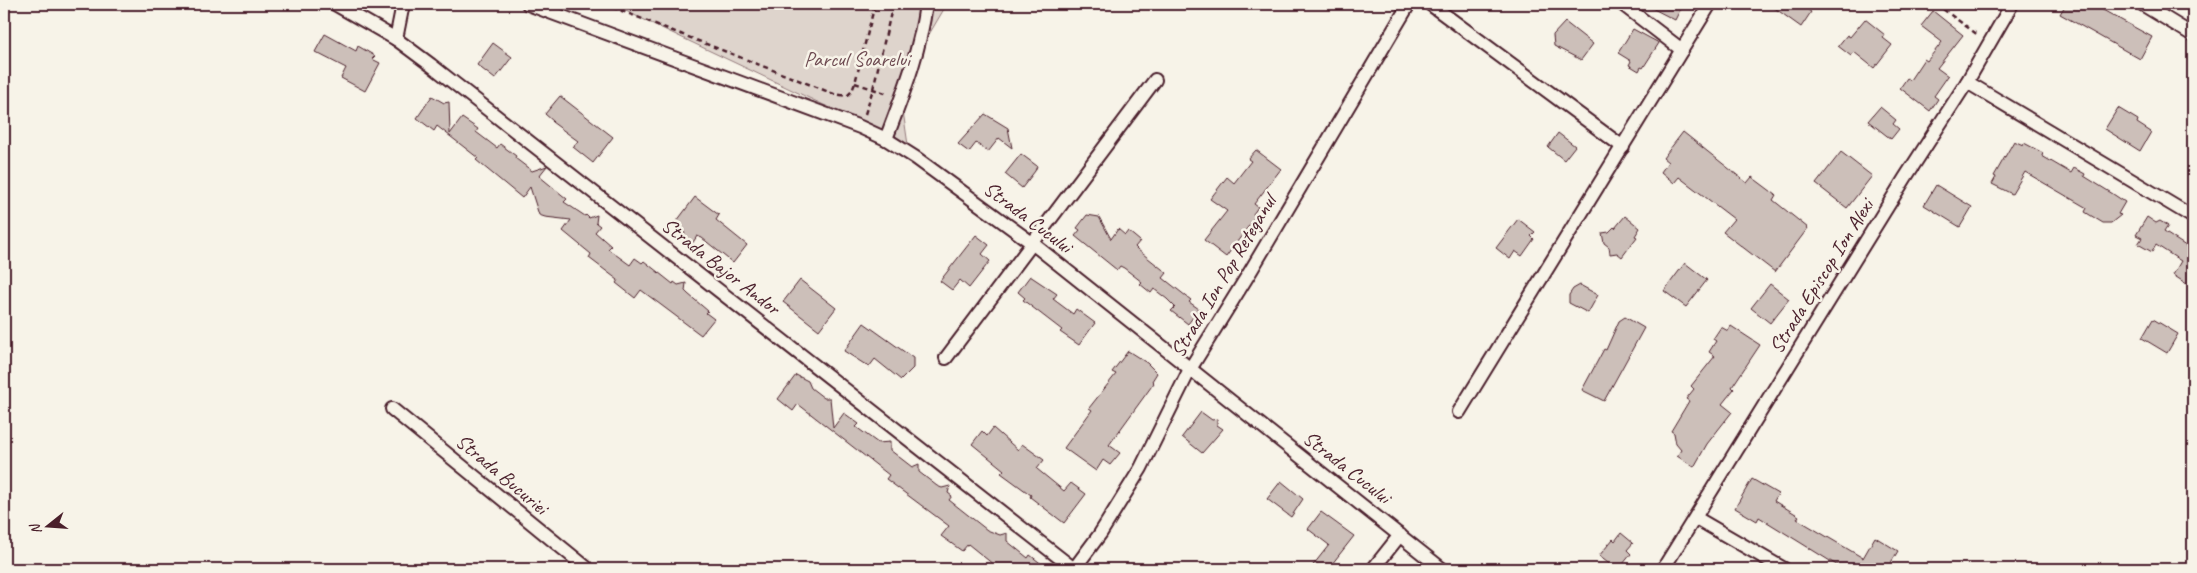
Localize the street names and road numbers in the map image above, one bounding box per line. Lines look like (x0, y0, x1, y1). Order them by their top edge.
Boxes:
street label: Strada Cucului (979, 175, 1080, 261)
street label: Strada Ion Pop Reteganul (1164, 187, 1283, 362)
street label: Strada Episcop Ion Alexi (1763, 191, 1881, 358)
street label: Strada Bajor Andor (657, 212, 787, 321)
street label: Strada Cucului (1298, 425, 1398, 511)
street label: Strada Bucuriei (451, 428, 556, 522)

